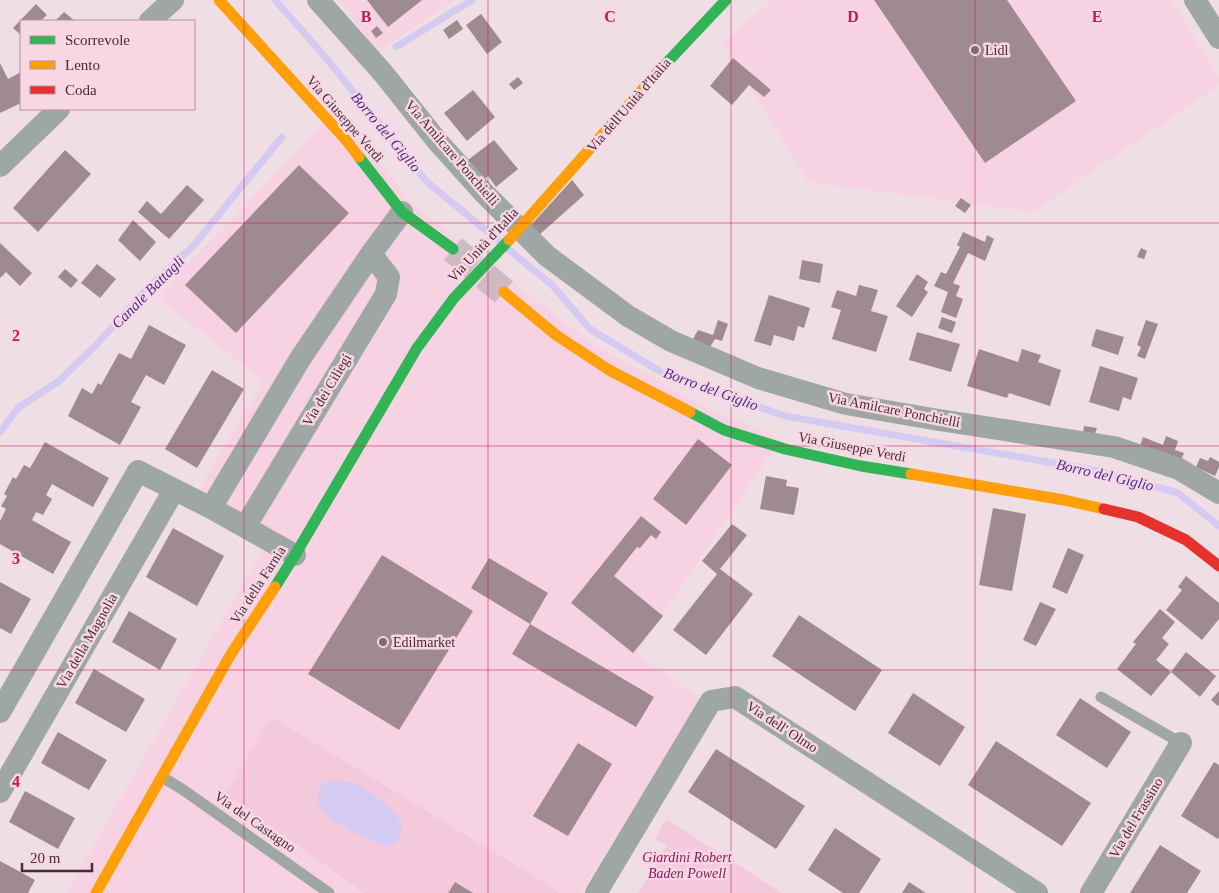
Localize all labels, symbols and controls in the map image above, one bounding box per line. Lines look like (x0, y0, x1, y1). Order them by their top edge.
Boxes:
text: B (361, 8, 372, 25)
text: C (604, 8, 616, 25)
text: D (847, 8, 859, 25)
text: E (1092, 8, 1102, 25)
legend (20, 20, 195, 110)
text: Scorrevole (65, 32, 130, 48)
place label: Lidl (985, 43, 1008, 58)
marker: Lidl (969, 44, 981, 56)
street label: Via dell'Unità d'Italia (584, 54, 674, 155)
text: Lento (65, 57, 100, 73)
street label: Via Giuseppe Verdi (303, 73, 387, 165)
text: Coda (65, 82, 97, 98)
water label: Borro del Giglio (348, 89, 424, 176)
street label: Via Amilcare Ponchielli (402, 97, 502, 209)
street label: Via Unità d'Italia (445, 204, 522, 285)
water label: Canale Battagli (109, 253, 187, 331)
text: 2 (12, 327, 20, 344)
street label: Via dei Ciliegi (300, 351, 354, 429)
water label: Borro del Giglio (662, 364, 761, 414)
street label: Via Amilcare Ponchielli (827, 390, 962, 430)
street label: Via Giuseppe Verdi (797, 429, 907, 465)
water label: Borro del Giglio (1055, 456, 1156, 494)
street label: Via della Farnia (227, 543, 289, 627)
text: 3 (12, 550, 20, 567)
street label: Via della Magnolia (54, 590, 121, 691)
place label: Edilmarket (393, 635, 455, 650)
marker: Edilmarket (377, 636, 389, 648)
street label: Via dell' Olmo (744, 698, 820, 756)
text: 4 (12, 773, 20, 790)
street label: Via del Frassino (1106, 775, 1166, 861)
street label: Via del Castagno (212, 788, 298, 856)
scale bar (22, 840, 92, 872)
text: 20 m (30, 850, 61, 866)
park label: Giardini Robert Baden Powell (642, 850, 733, 881)

